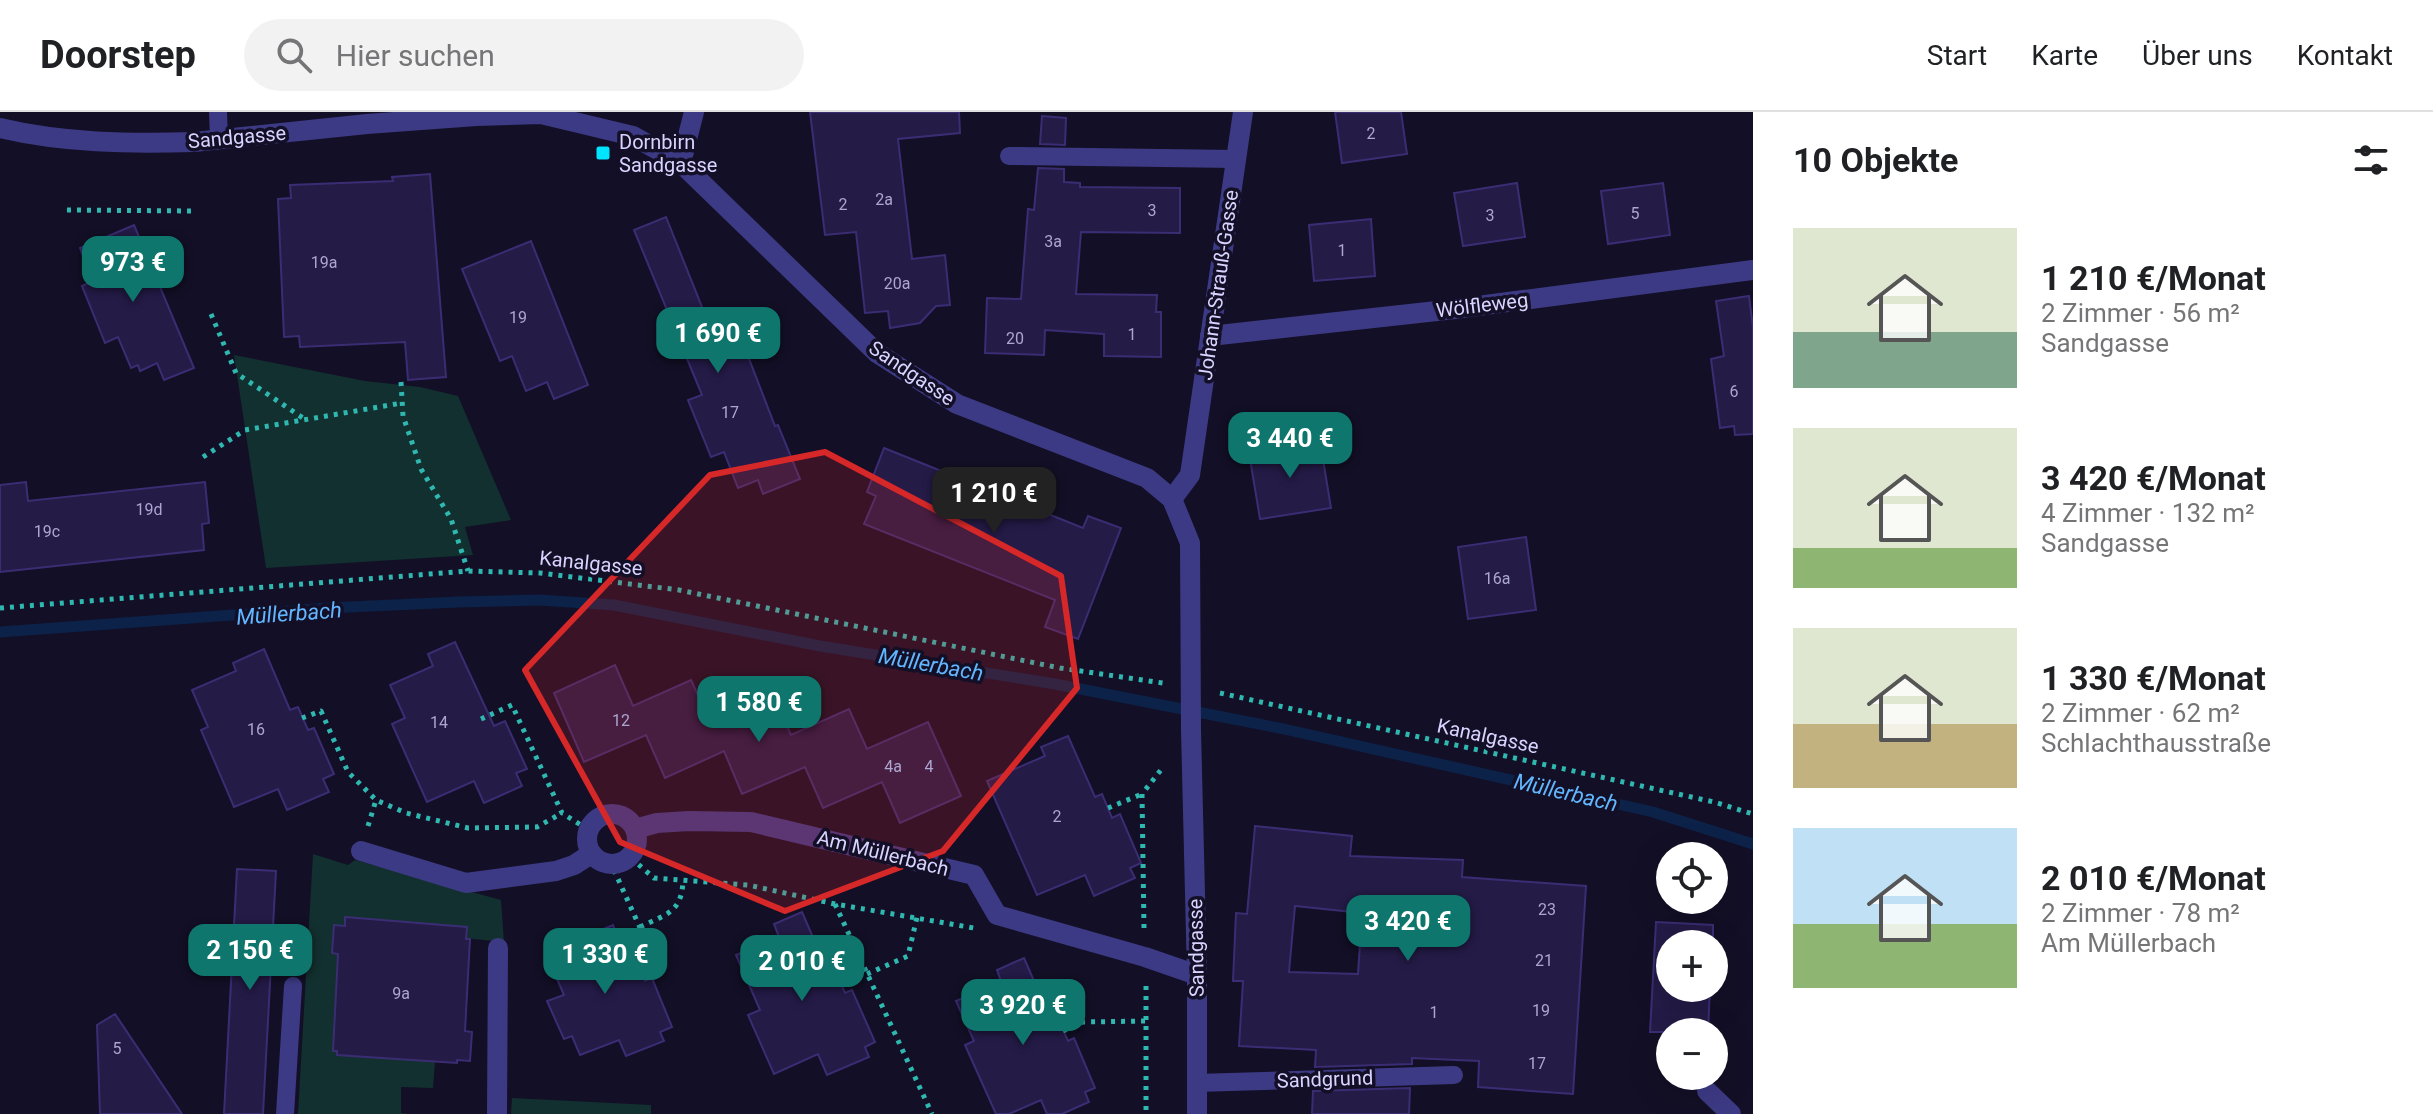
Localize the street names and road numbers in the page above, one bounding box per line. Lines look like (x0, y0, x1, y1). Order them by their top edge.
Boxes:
street label: Sandgasse (187, 121, 287, 153)
street label: Johann-Strauß-Gasse (1193, 188, 1243, 382)
street label: Wölfleweg (1435, 287, 1529, 323)
street label: Sandgasse (864, 336, 960, 410)
street label: Kanalgasse (538, 546, 644, 580)
street label: Kanalgasse (1435, 713, 1541, 759)
street label: Am Müllerbach (815, 825, 951, 881)
street label: Sandgasse (1183, 899, 1209, 997)
street label: Sandgrund (1276, 1065, 1374, 1093)

